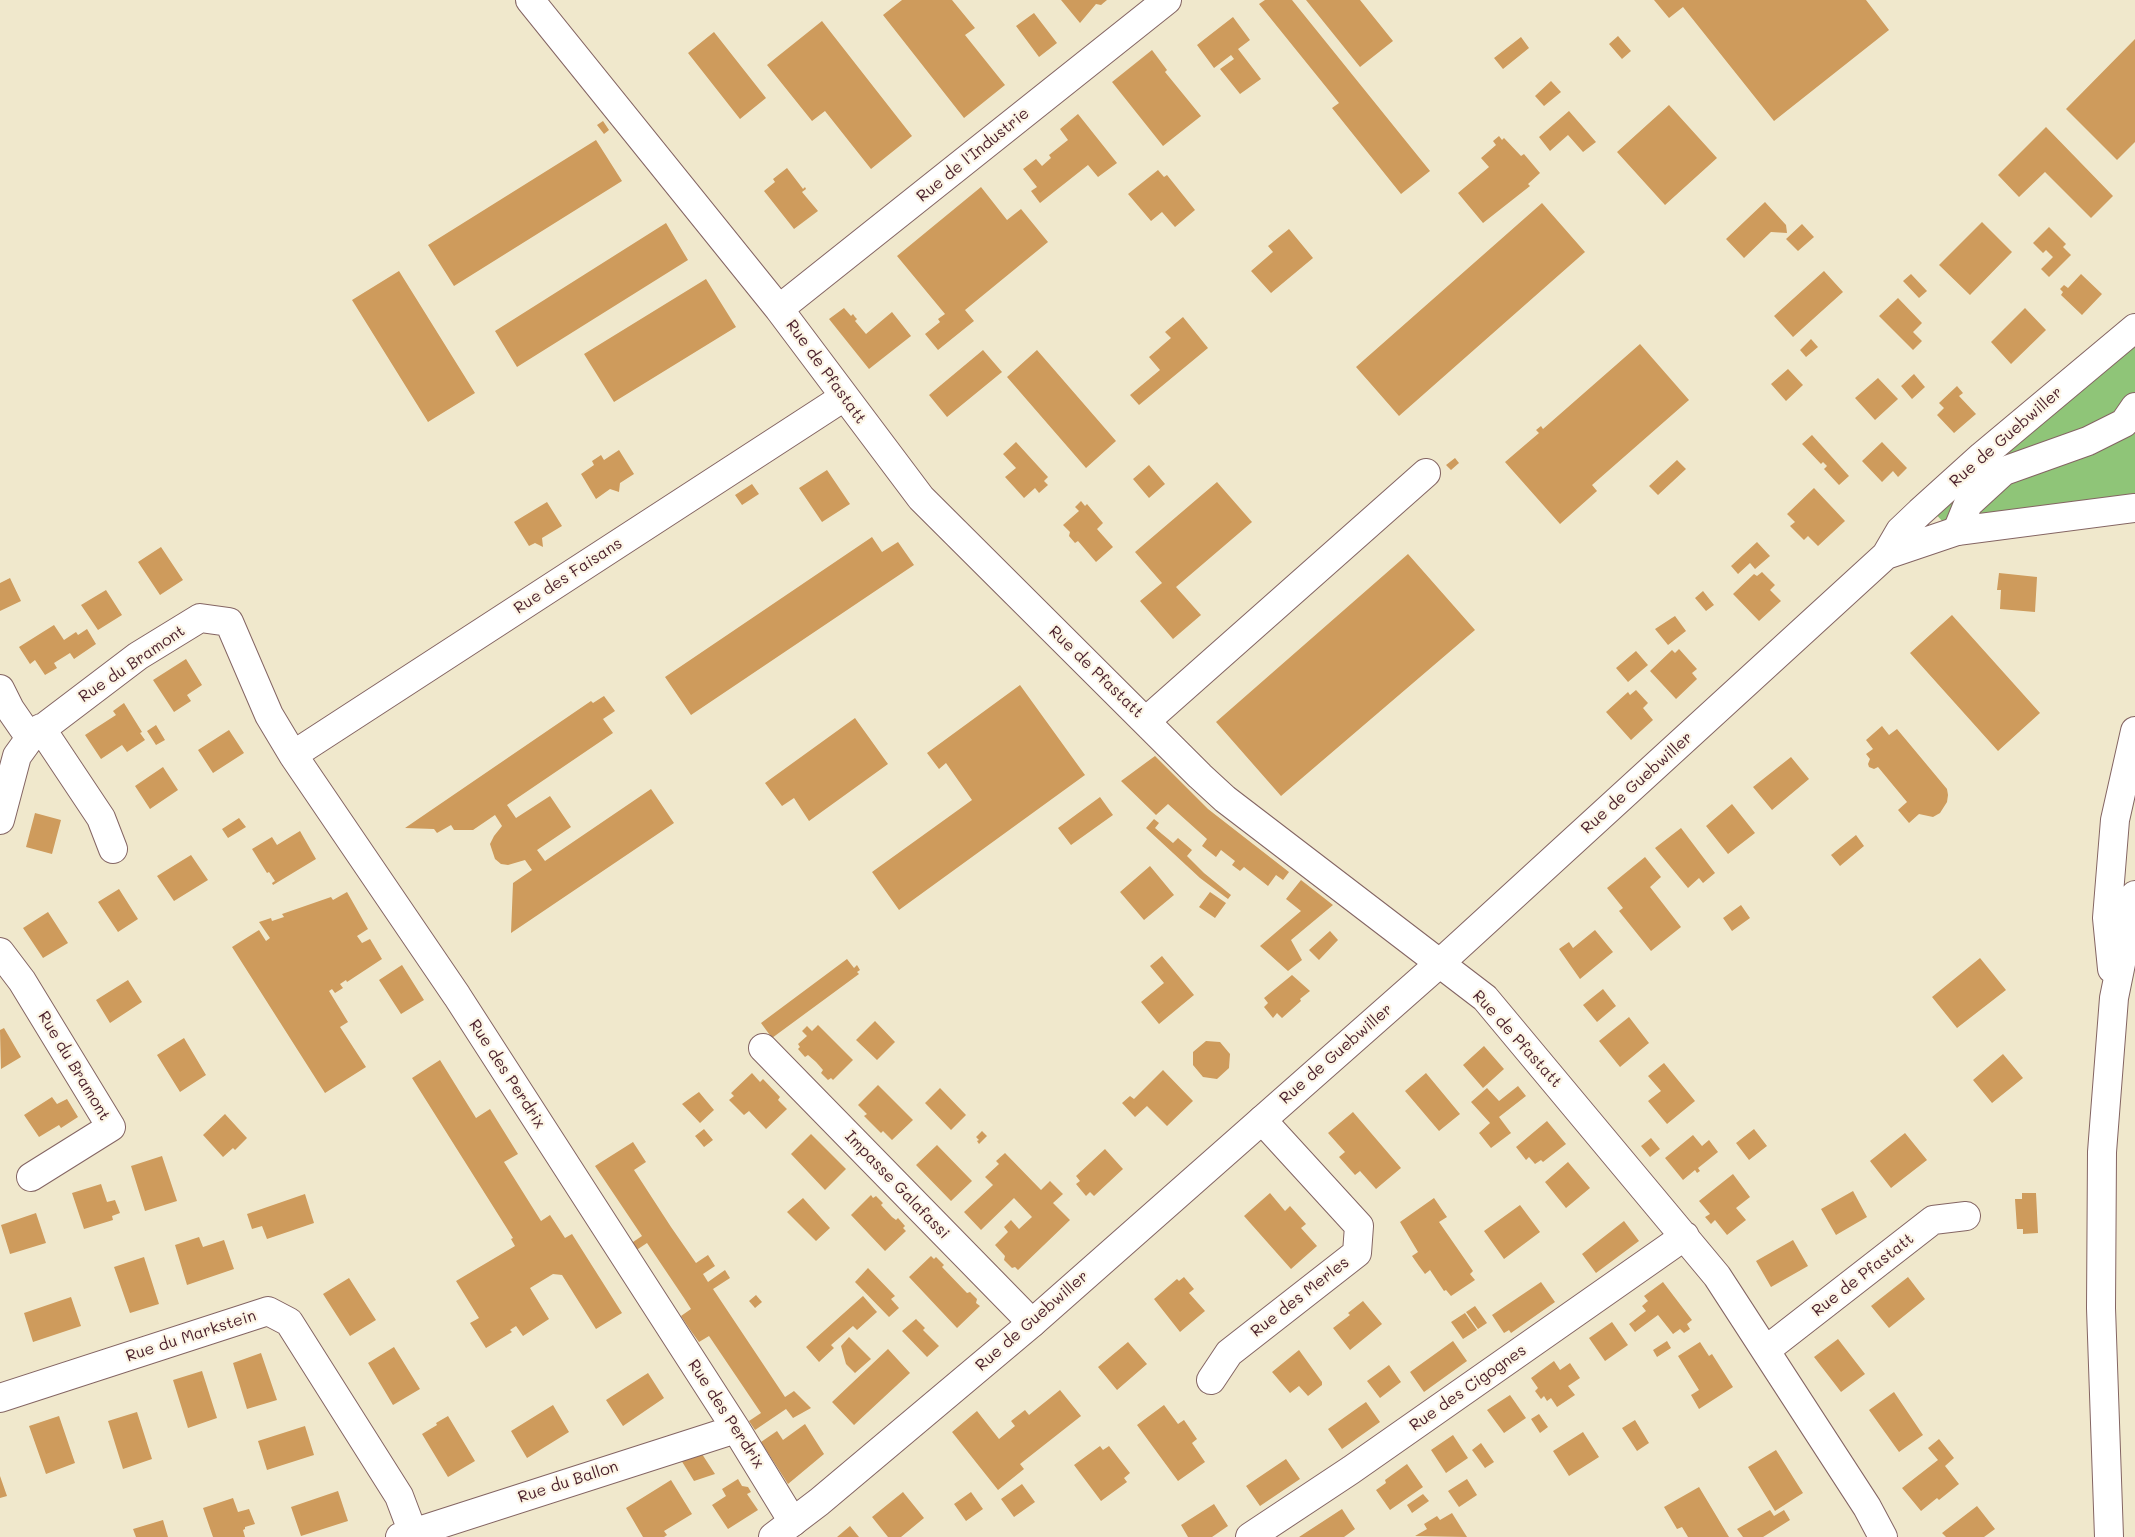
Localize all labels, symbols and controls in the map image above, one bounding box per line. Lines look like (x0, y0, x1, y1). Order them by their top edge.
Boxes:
street label: Rue de l'Industrie (913, 104, 1033, 206)
street label: Rue de Pfastatt (782, 316, 870, 428)
street label: Rue de Guebwiller (1946, 383, 2066, 491)
street label: Rue des Faisans (510, 534, 626, 618)
street label: Rue du Bramont (75, 621, 189, 707)
street label: Rue de Pfastatt (1045, 622, 1147, 722)
street label: Rue de Guebwiller (1577, 728, 1697, 838)
street label: Rue de Pfastatt (1468, 986, 1566, 1092)
street label: Rue de Guebwiller (1276, 1000, 1396, 1108)
street label: Rue du Bramont (34, 1008, 114, 1124)
street label: Rue des Perdrix (465, 1016, 549, 1132)
street label: Impasse Galafassi (841, 1127, 953, 1243)
street label: Rue de Pfastatt (1808, 1229, 1918, 1321)
street label: Rue des Merles (1247, 1253, 1353, 1341)
street label: Rue de Guebwiller (972, 1267, 1092, 1375)
street label: Rue du Markstein (123, 1306, 259, 1366)
street label: Rue des Cigognes (1406, 1341, 1530, 1435)
street label: Rue des Perdrix (684, 1356, 768, 1472)
street label: Rue du Ballon (515, 1457, 621, 1507)

